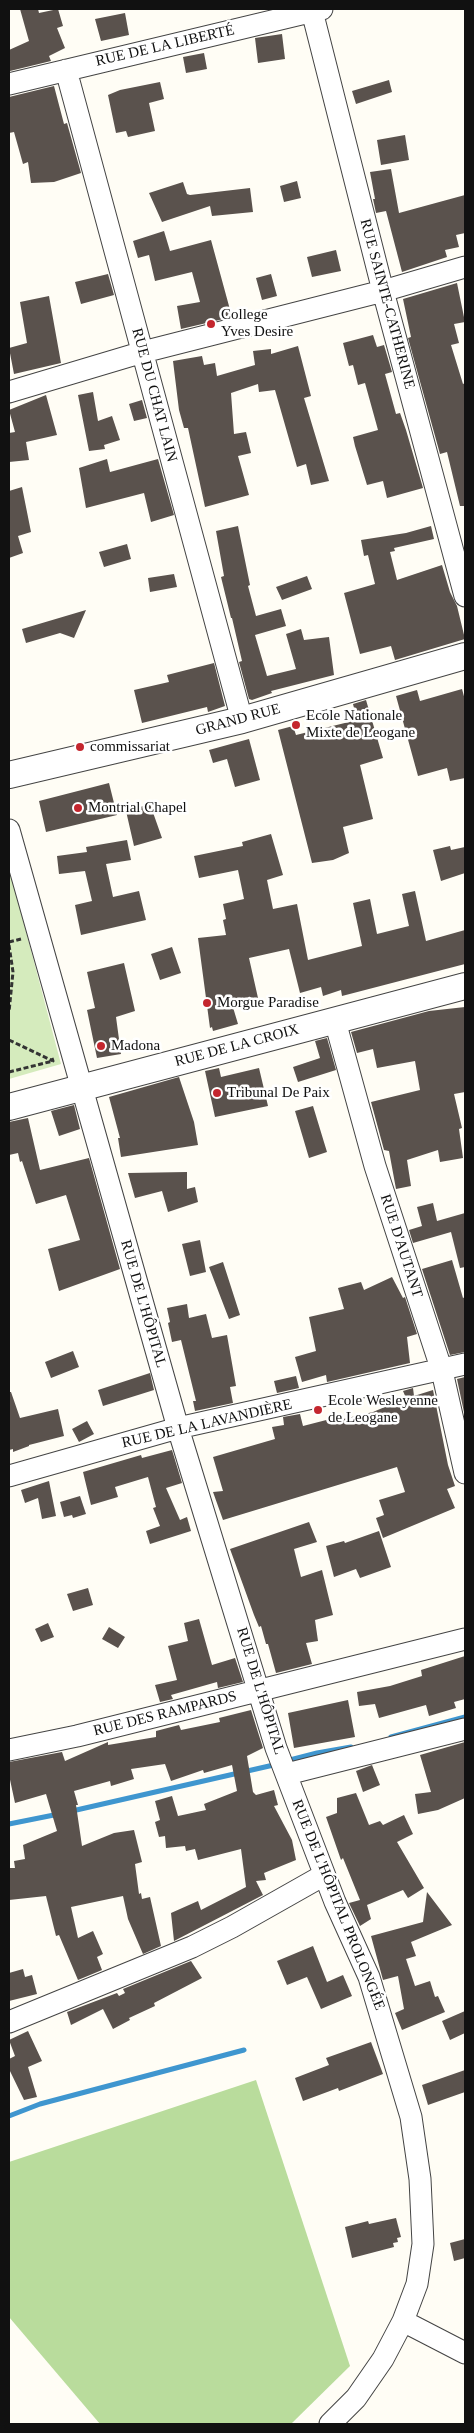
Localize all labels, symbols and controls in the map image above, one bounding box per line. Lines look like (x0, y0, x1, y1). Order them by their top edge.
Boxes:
street label: RUE DE LA LIBERTÉ (94, 21, 236, 71)
street label: RUE SAINTE-CATHERINE (356, 217, 418, 391)
place label: College Yves Desire (221, 306, 293, 341)
marker: College Yves Desire (205, 318, 217, 330)
street label: RUE DU CHAT LAIN (127, 326, 181, 464)
street label: GRAND RUE (194, 700, 282, 740)
place label: Ecole Nationale Mixte de Leogane (306, 707, 415, 742)
marker: Ecole Nationale Mixte de Leogane (290, 719, 302, 731)
place label: commissariat (90, 738, 170, 756)
marker: commissariat (74, 741, 86, 753)
place label: Montrial Chapel (88, 799, 187, 817)
marker: Montrial Chapel (72, 802, 84, 814)
place label: Morgue Paradise (217, 994, 319, 1012)
marker: Morgue Paradise (201, 997, 213, 1009)
street label: RUE DE LA CROIX (173, 1021, 301, 1071)
place label: Madona (111, 1037, 160, 1055)
marker: Madona (95, 1040, 107, 1052)
place label: Tribunal De Paix (227, 1084, 330, 1102)
marker: Tribunal De Paix (211, 1087, 223, 1099)
street label: RUE D'AUTANT (376, 1192, 426, 1300)
street label: RUE DE L'HÔPITAL (116, 1238, 170, 1370)
place label: Ecole Wesleyenne de Leogane (328, 1392, 438, 1427)
street label: RUE DE LA LAVANDIÈRE (120, 1396, 294, 1452)
marker: Ecole Wesleyenne de Leogane (312, 1404, 324, 1416)
street label: RUE DE L'HÔPITAL (232, 1625, 288, 1757)
street label: RUE DES RAMPARDS (92, 1687, 238, 1741)
street label: RUE DE L'HÔPITAL PROLONGÉE (287, 1797, 389, 2013)

